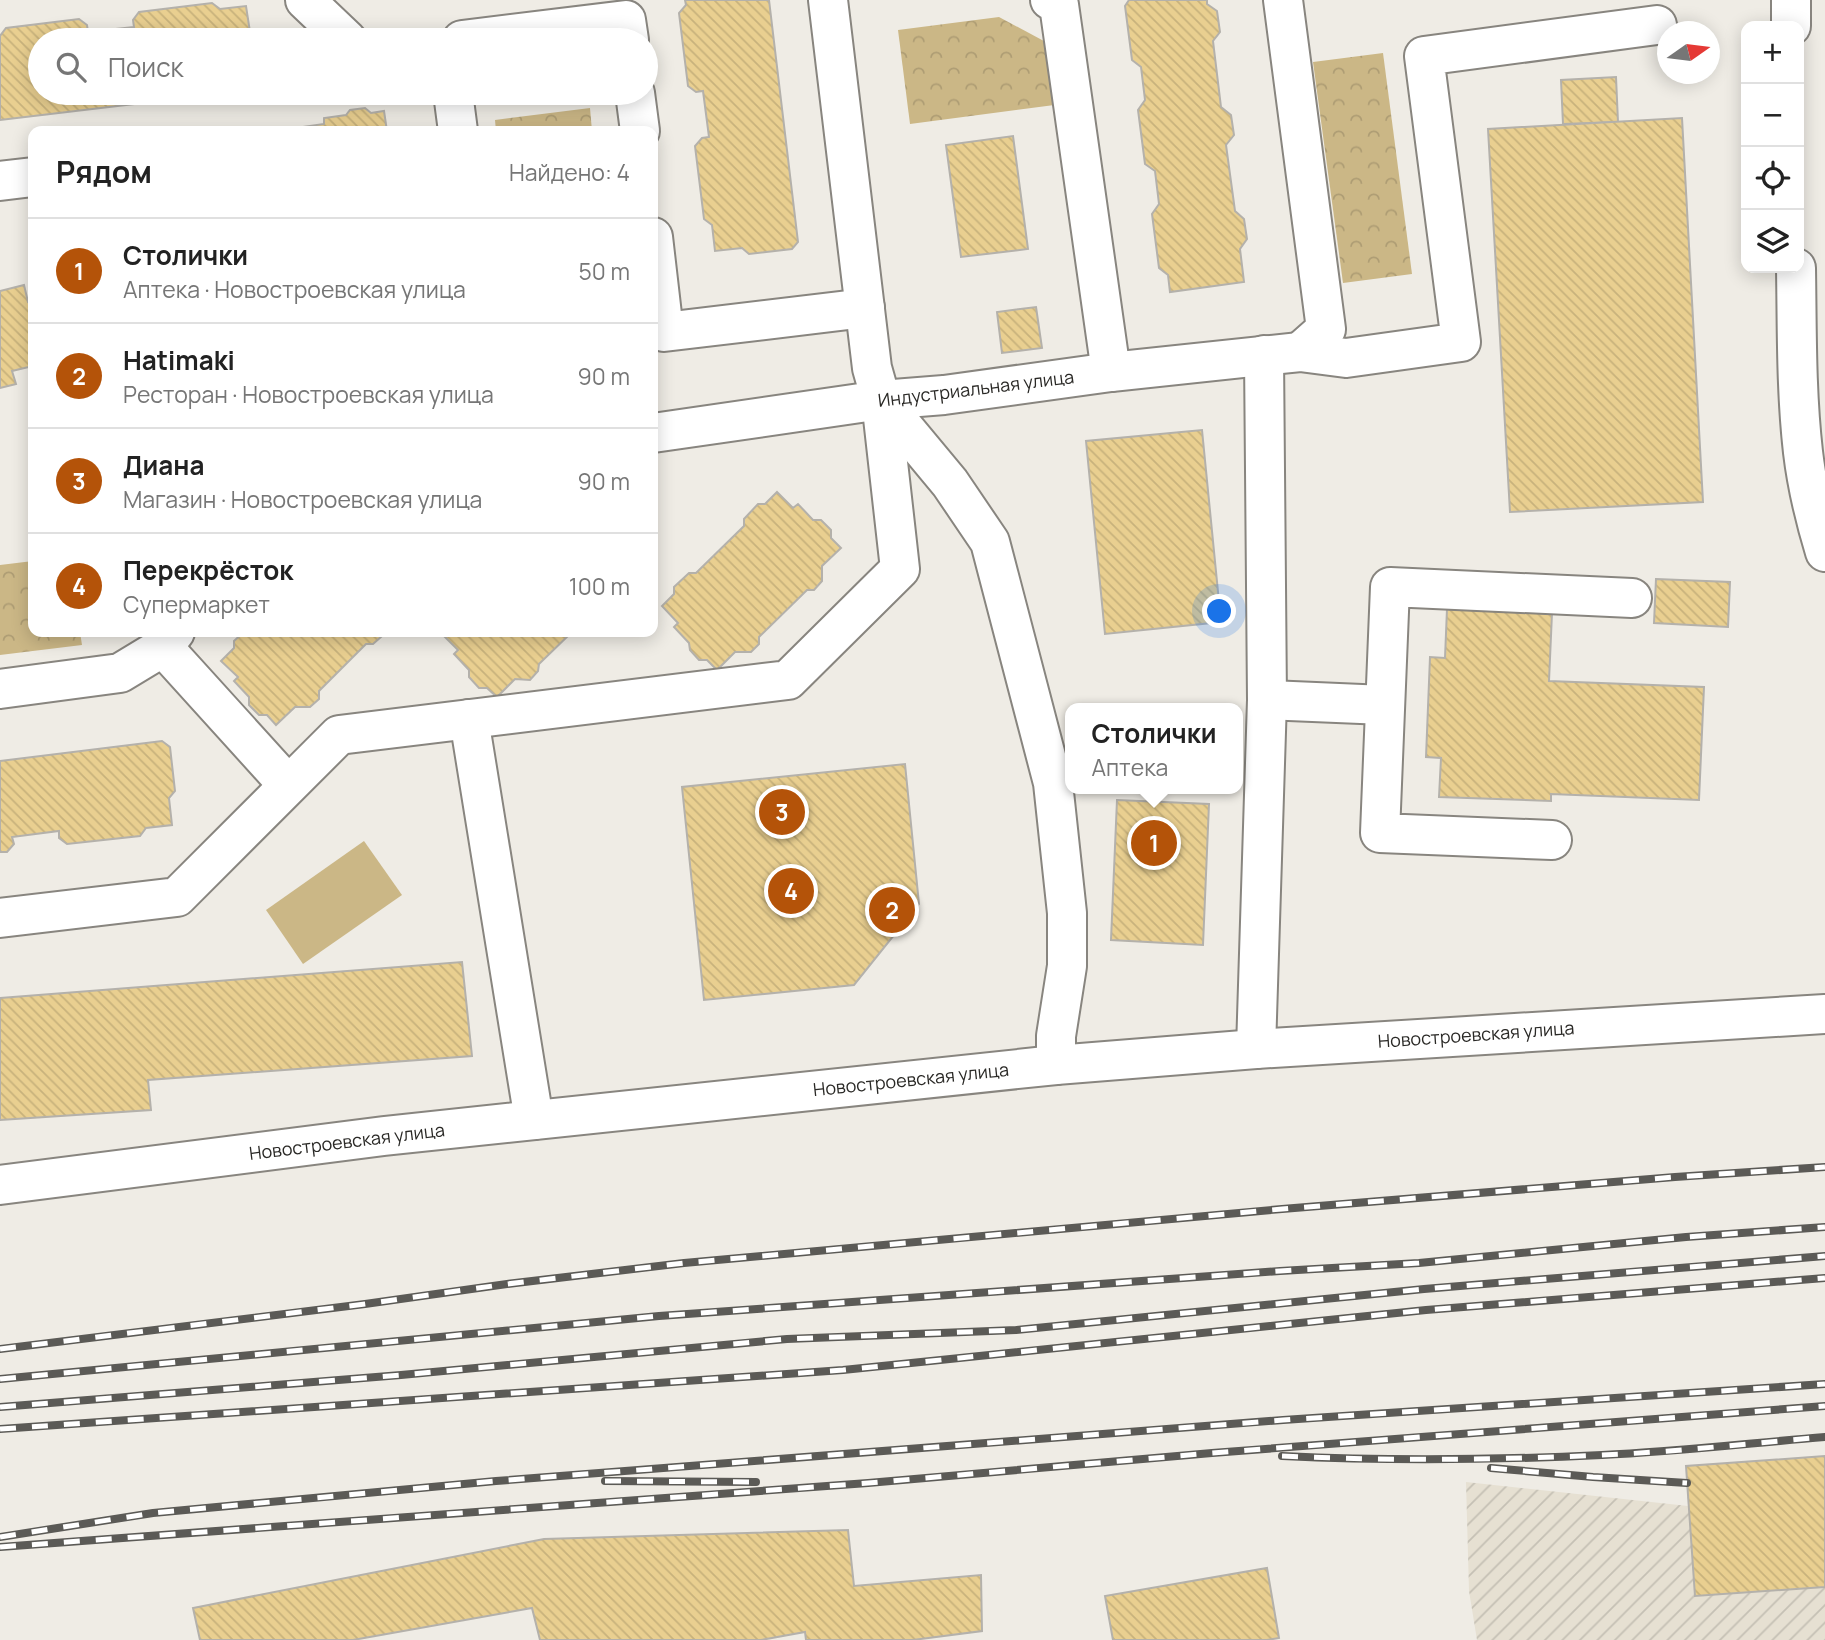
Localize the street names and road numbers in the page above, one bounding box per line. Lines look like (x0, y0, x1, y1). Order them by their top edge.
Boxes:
street label: Индустриальная улица (876, 364, 1075, 412)
street label: Новостроевская улица (1377, 1015, 1575, 1053)
street label: Новостроевская улица (812, 1057, 1010, 1101)
street label: Новостроевская улица (248, 1117, 446, 1165)

